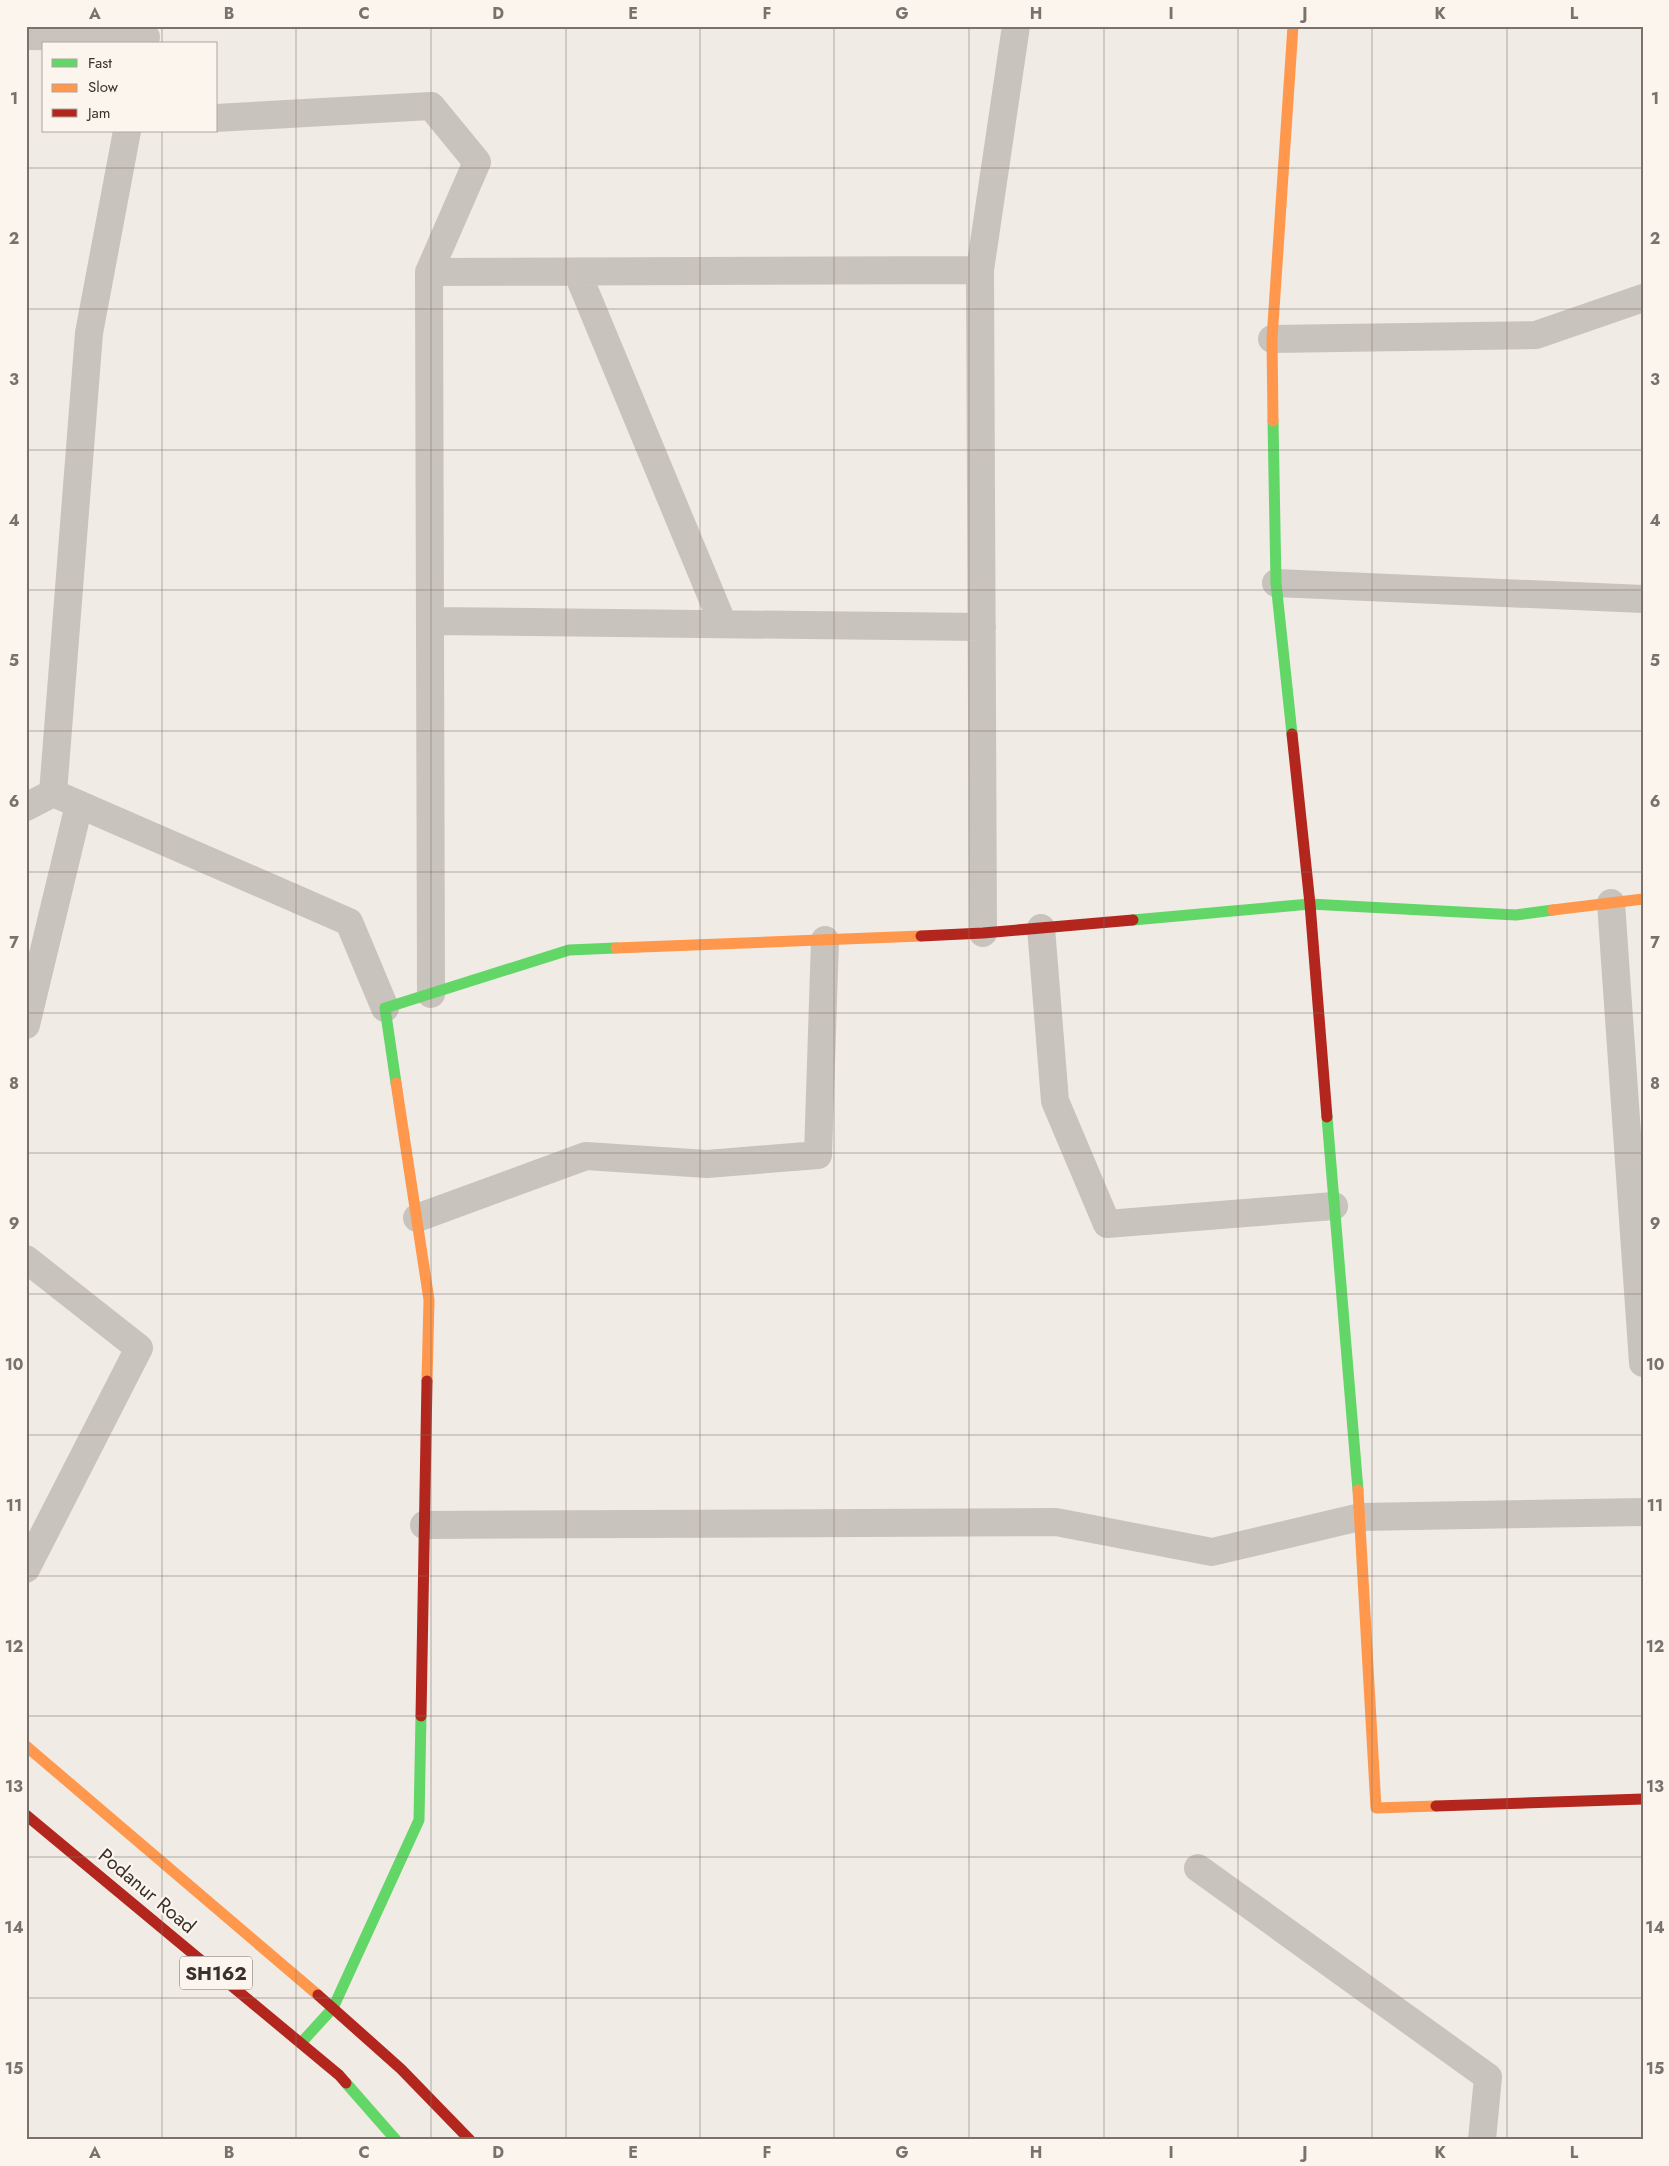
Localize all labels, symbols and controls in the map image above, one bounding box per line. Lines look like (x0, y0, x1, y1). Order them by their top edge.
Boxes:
text: A (88, 2, 101, 25)
text: B (224, 2, 234, 25)
text: C (358, 2, 370, 25)
text: D (492, 2, 504, 25)
text: E (628, 2, 638, 25)
text: F (763, 2, 771, 25)
text: G (895, 2, 909, 25)
text: H (1030, 2, 1042, 25)
text: I (1168, 2, 1174, 25)
text: J (1299, 2, 1308, 25)
text: K (1434, 2, 1446, 25)
text: L (1570, 2, 1579, 25)
legend (42, 42, 218, 132)
text: Fast (88, 52, 112, 74)
text: Slow (88, 76, 119, 98)
text: 1 (10, 87, 18, 110)
text: 1 (1651, 87, 1659, 110)
text: Jam (86, 102, 111, 124)
text: 2 (9, 227, 19, 250)
text: 2 (1650, 227, 1660, 250)
text: 3 (9, 368, 19, 391)
text: 3 (1650, 368, 1660, 391)
text: 4 (8, 509, 20, 532)
text: 4 (1649, 509, 1661, 532)
text: 5 (9, 649, 19, 672)
text: 5 (1650, 649, 1660, 672)
text: 6 (9, 790, 19, 813)
text: 6 (1650, 790, 1660, 813)
text: 7 (9, 931, 19, 954)
text: 7 (1650, 931, 1660, 954)
text: 8 (9, 1072, 19, 1095)
text: 8 (1650, 1072, 1660, 1095)
text: 9 (9, 1212, 19, 1235)
text: 9 (1650, 1212, 1660, 1235)
text: 10 (5, 1353, 23, 1376)
text: 10 (1646, 1353, 1664, 1376)
text: 11 (6, 1494, 22, 1517)
text: 11 (1647, 1494, 1663, 1517)
text: 12 (5, 1635, 23, 1658)
text: 12 (1646, 1635, 1664, 1658)
text: 13 (5, 1775, 23, 1798)
text: 13 (1646, 1775, 1664, 1798)
street label: Podanur Road (92, 1842, 202, 1940)
text: 14 (4, 1916, 24, 1939)
text: 14 (1645, 1916, 1665, 1939)
road number: SH162 (180, 1956, 252, 1990)
text: 15 (5, 2057, 23, 2080)
text: 15 (1646, 2057, 1664, 2080)
text: A (88, 2141, 101, 2164)
text: B (224, 2141, 234, 2164)
text: C (358, 2141, 370, 2164)
text: D (492, 2141, 504, 2164)
text: E (628, 2141, 638, 2164)
text: F (763, 2141, 771, 2164)
text: G (895, 2141, 909, 2164)
text: H (1030, 2141, 1042, 2164)
text: I (1168, 2141, 1174, 2164)
text: J (1299, 2141, 1308, 2164)
text: K (1434, 2141, 1446, 2164)
text: L (1570, 2141, 1579, 2164)

